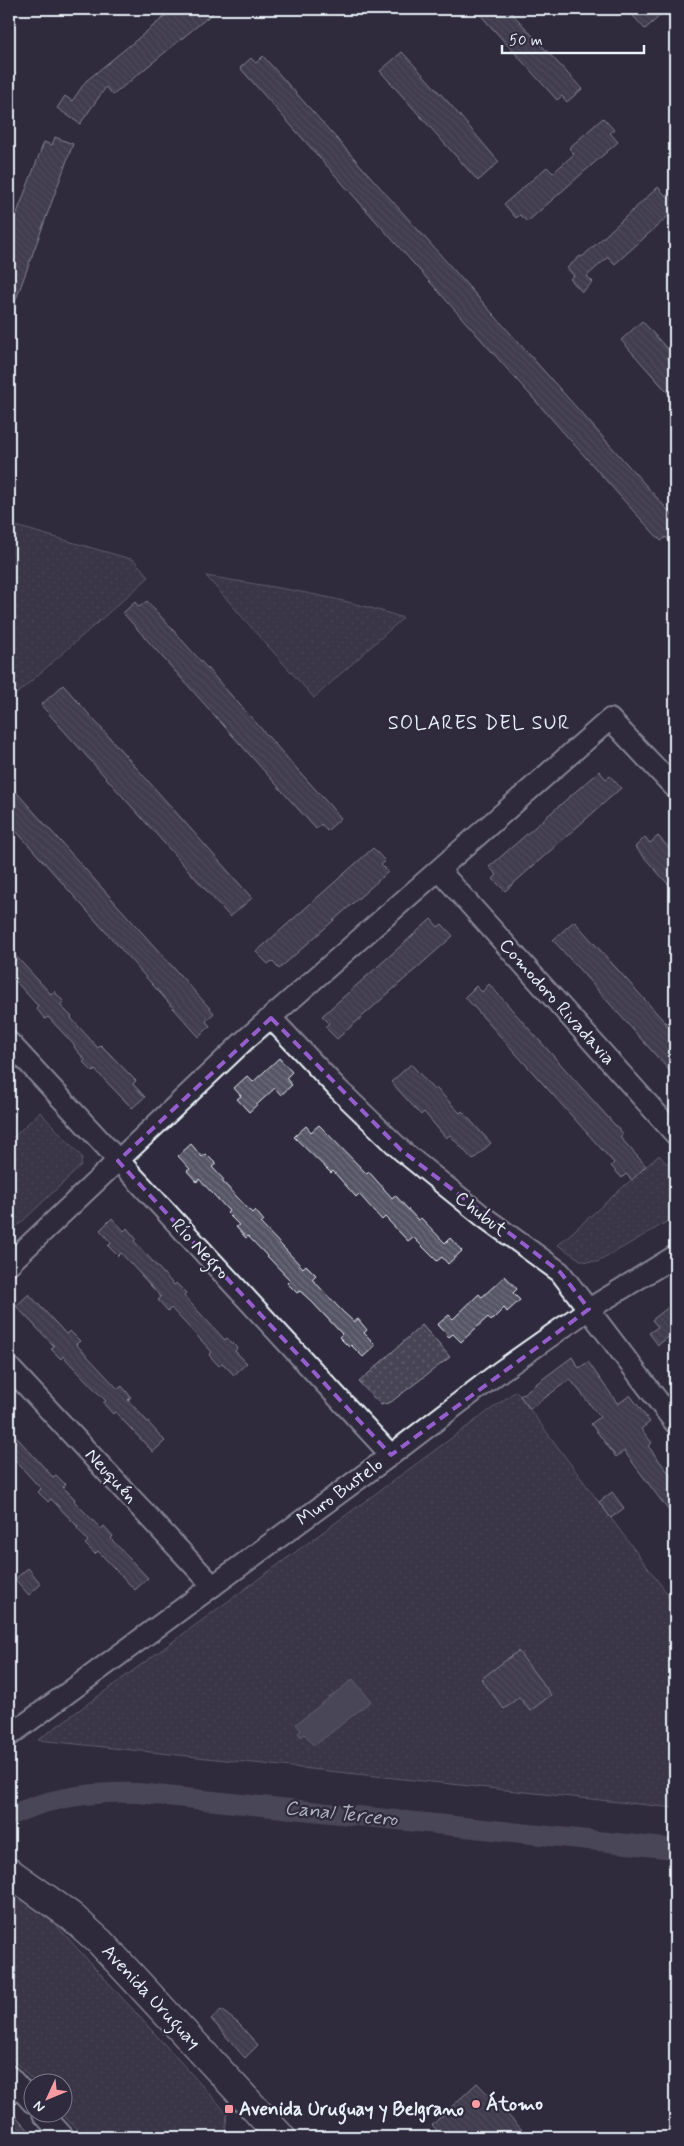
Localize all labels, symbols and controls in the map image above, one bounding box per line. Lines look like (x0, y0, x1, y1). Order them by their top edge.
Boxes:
scale bar (502, 22, 644, 54)
text: 50 m (509, 31, 543, 51)
district label: SOLARES DEL SUR (388, 710, 570, 737)
street label: Comodoro Rivadavia (493, 933, 621, 1071)
street label: Chubut (450, 1186, 512, 1242)
street label: Río Negro (163, 1213, 235, 1287)
street label: Neuquén (79, 1443, 143, 1509)
street label: Muro Bustelo (292, 1452, 388, 1532)
water label: Canal Tercero (283, 1795, 400, 1833)
street label: Avenida Uruguay (94, 1939, 206, 2057)
north arrow (22, 2074, 72, 2124)
place label: Átomo (486, 2091, 543, 2117)
text: N (30, 2097, 49, 2116)
place label: Avenida Uruguay y Belgrano (239, 2097, 464, 2125)
marker: Átomo (470, 2098, 482, 2110)
marker: Avenida Uruguay y Belgrano (223, 2103, 235, 2115)

